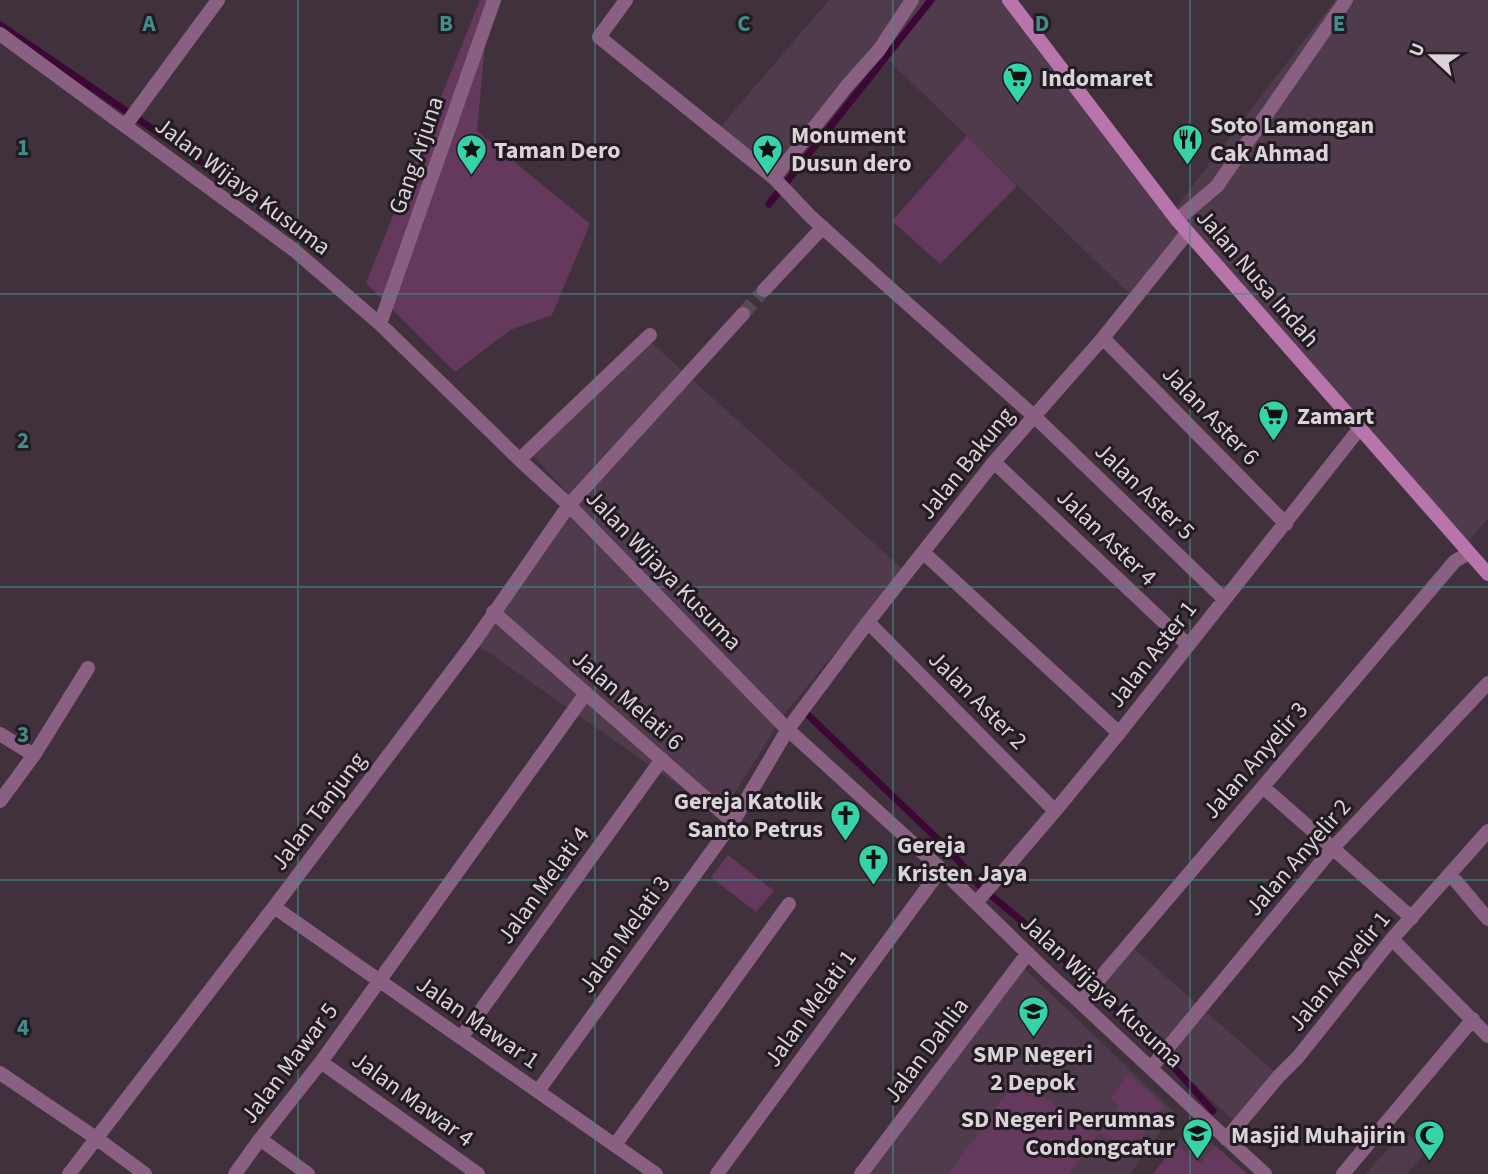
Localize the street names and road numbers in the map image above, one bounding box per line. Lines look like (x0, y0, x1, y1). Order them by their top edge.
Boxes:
street label: Gang Arjuna (380, 92, 453, 219)
street label: Jalan Wijaya Kusuma (148, 109, 338, 264)
street label: Jalan Nusa Indah (1188, 201, 1328, 355)
street label: Jalan Aster 6 (1154, 357, 1268, 473)
street label: Jalan Bakung (910, 400, 1023, 527)
street label: Jalan Aster 5 (1087, 434, 1203, 548)
street label: Jalan Aster 4 (1049, 480, 1165, 594)
street label: Jalan Wijaya Kusuma (577, 482, 750, 659)
street label: Jalan Aster 1 (1099, 593, 1205, 715)
street label: Jalan Melati 6 (564, 642, 691, 759)
street label: Jalan Aster 2 (920, 643, 1035, 758)
street label: Jalan Anyelir 3 (1194, 694, 1316, 827)
street label: Jalan Tanjung (262, 745, 375, 878)
street label: Jalan Anyelir 2 (1237, 791, 1359, 924)
street label: Jalan Melati 4 (489, 819, 598, 951)
street label: Jalan Melati 3 (570, 868, 679, 1000)
street label: Jalan Anyelir 1 (1280, 904, 1399, 1039)
street label: Jalan Wijaya Kusuma (1012, 906, 1191, 1076)
street label: Jalan Melati 1 (756, 942, 865, 1074)
street label: Jalan Mawar 1 (409, 967, 547, 1078)
street label: Jalan Dahlia (875, 990, 978, 1110)
street label: Jalan Mawar 5 (232, 995, 347, 1131)
street label: Jalan Mawar 4 (344, 1043, 481, 1156)

